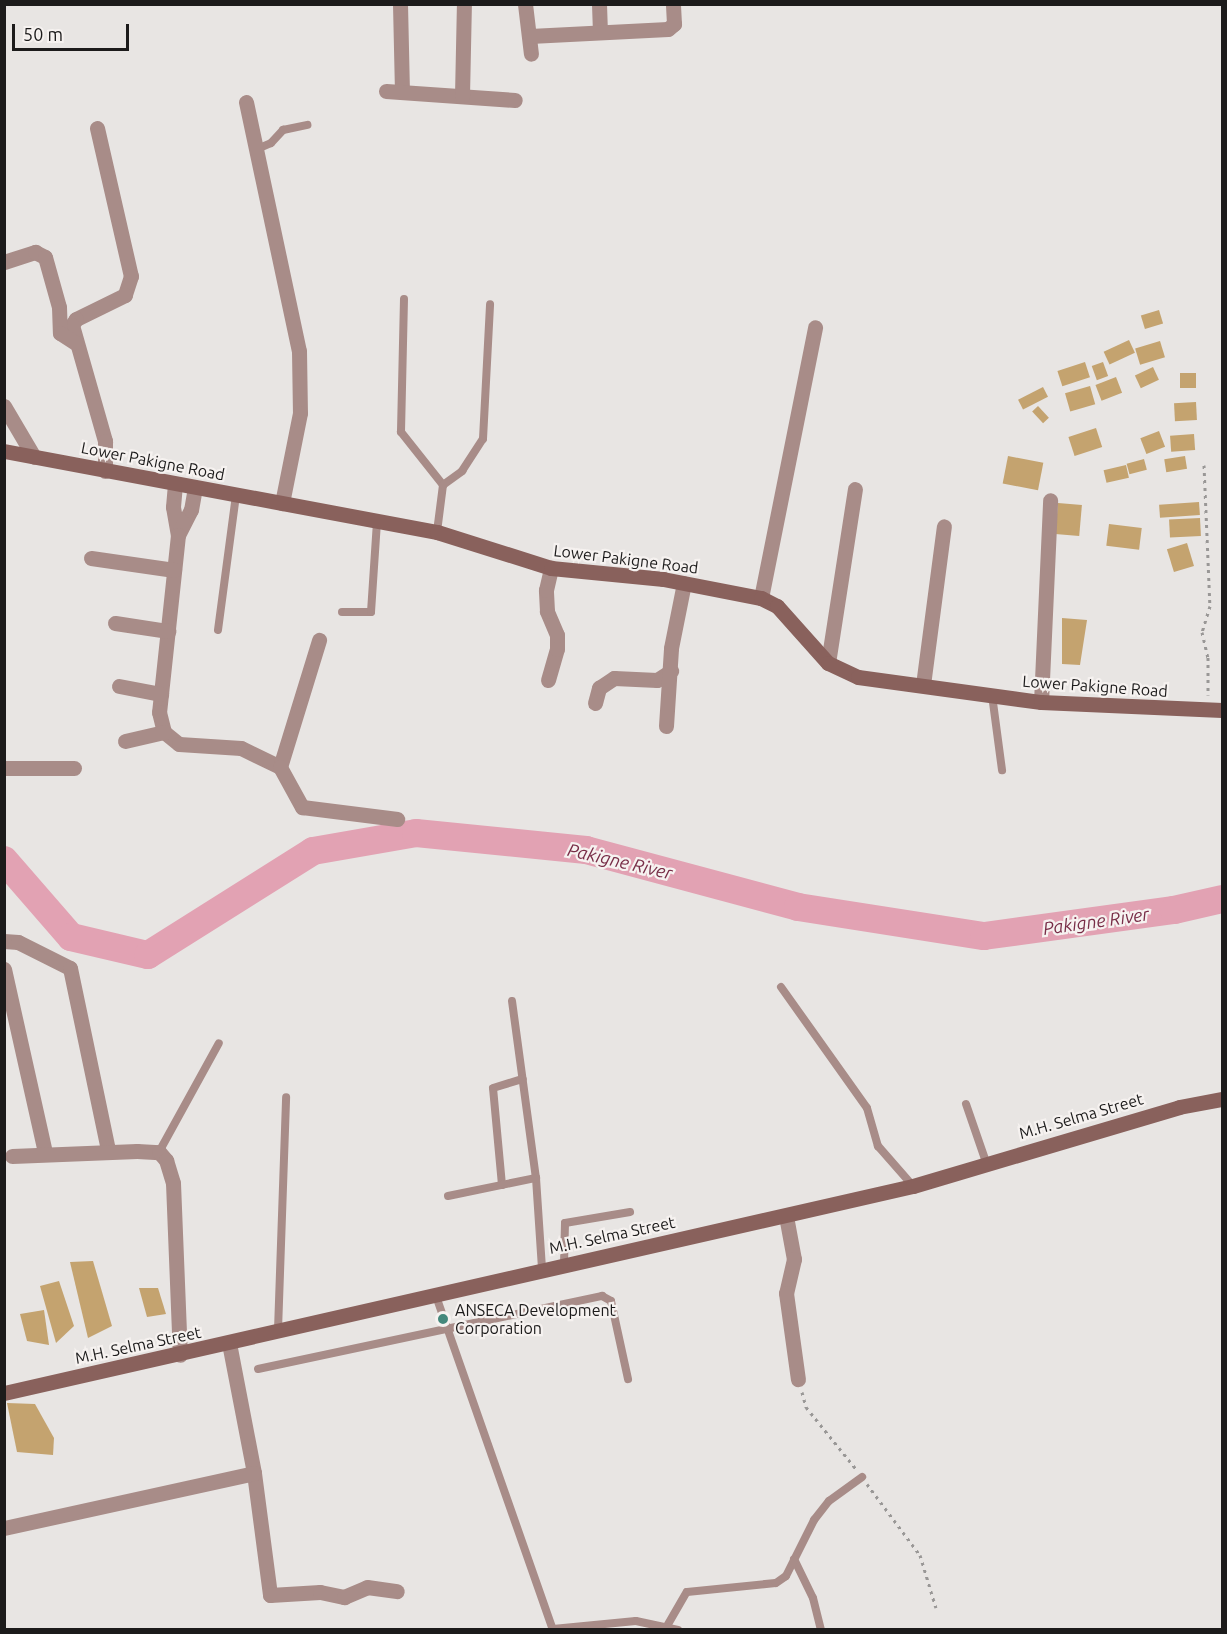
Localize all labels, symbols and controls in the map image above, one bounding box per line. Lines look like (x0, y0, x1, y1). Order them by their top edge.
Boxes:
scale bar (15, 12, 132, 50)
text: 50 m (23, 24, 63, 44)
street label: Lower Pakigne Road (80, 438, 226, 484)
street label: Lower Pakigne Road (552, 541, 700, 577)
street label: Lower Pakigne Road (1022, 671, 1168, 701)
water label: Pakigne River (565, 838, 675, 884)
water label: Pakigne River (1042, 903, 1150, 939)
street label: M.H. Selma Street (1017, 1089, 1145, 1143)
street label: M.H. Selma Street (547, 1212, 677, 1258)
place label: ANSECA Development Corporation (455, 1300, 616, 1338)
marker: ANSECA Development Corporation (436, 1312, 450, 1326)
street label: M.H. Selma Street (73, 1322, 203, 1368)

